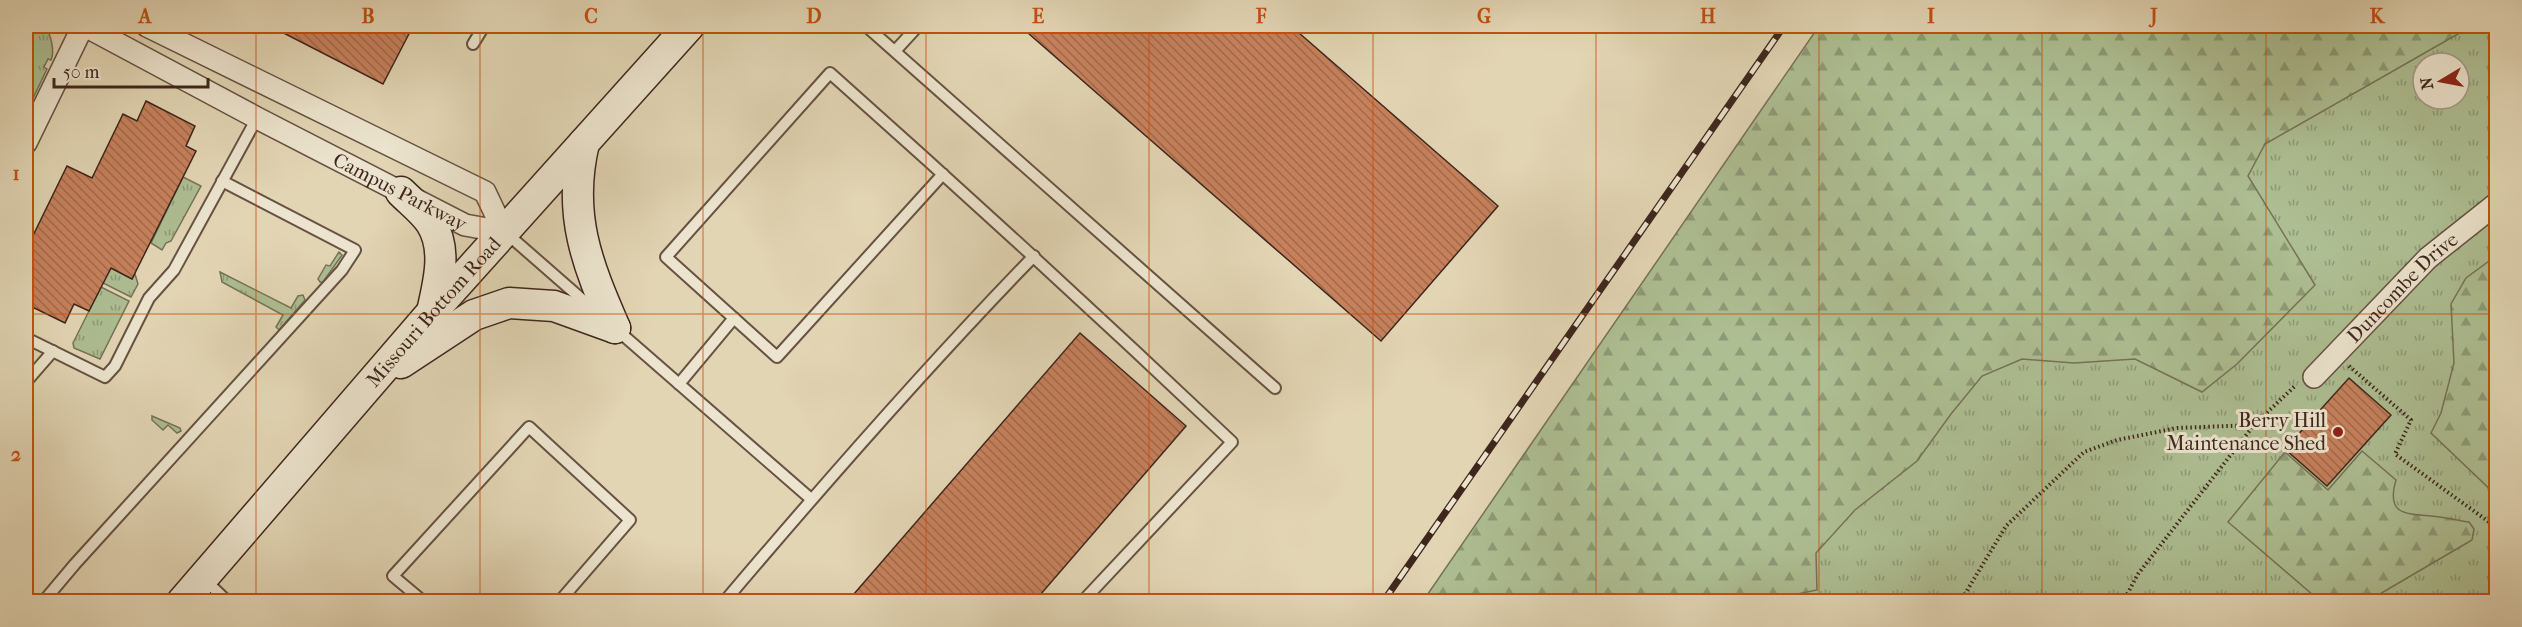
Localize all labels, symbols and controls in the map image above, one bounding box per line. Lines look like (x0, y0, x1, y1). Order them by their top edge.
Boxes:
text: A (137, 5, 153, 28)
text: B (361, 5, 375, 28)
text: C (584, 5, 598, 28)
text: D (806, 5, 822, 28)
text: E (1032, 5, 1044, 28)
text: F (1255, 5, 1267, 28)
text: G (1477, 5, 1491, 28)
text: H (1700, 5, 1716, 28)
text: I (1927, 5, 1935, 28)
text: J (2148, 5, 2158, 28)
text: K (2370, 5, 2386, 28)
scale bar (54, 51, 208, 89)
north arrow (2411, 51, 2471, 111)
text: 50 m (63, 62, 100, 83)
text: N (2416, 75, 2437, 91)
street label: Campus Parkway (329, 148, 472, 236)
text: 1 (12, 162, 20, 185)
street label: Duncombe Drive (2342, 227, 2462, 347)
street label: Missouri Bottom Road (361, 231, 506, 391)
place label: Berry Hill Maintenance Shed (2166, 409, 2327, 455)
marker: Berry Hill Maintenance Shed (2331, 425, 2345, 439)
text: 2 (11, 443, 21, 466)

